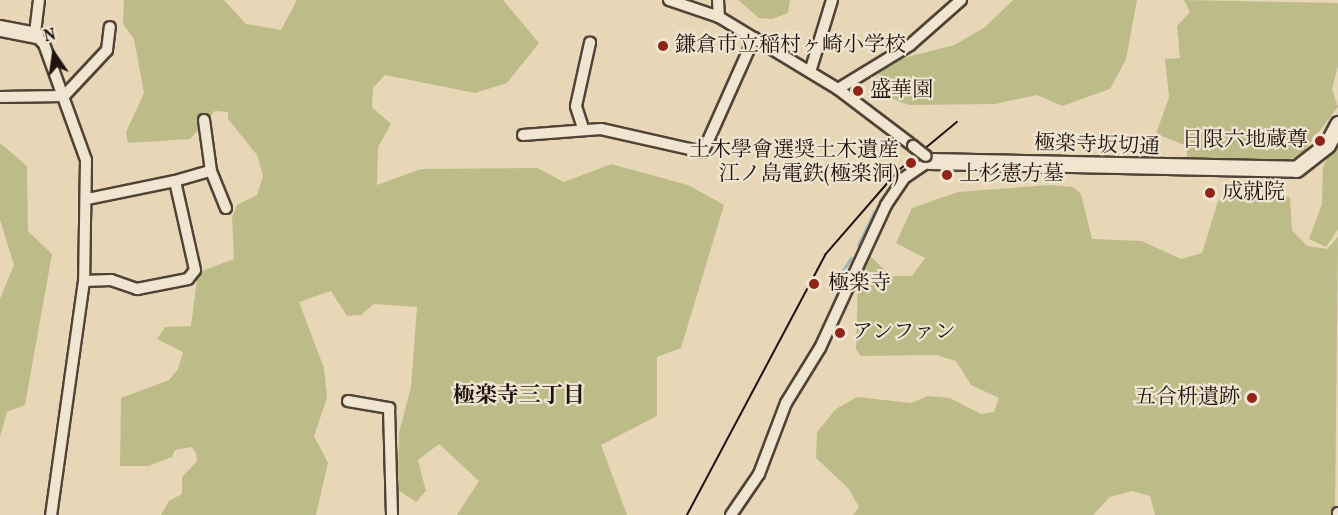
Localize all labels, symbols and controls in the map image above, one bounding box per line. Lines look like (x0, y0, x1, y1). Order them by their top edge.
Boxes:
north arrow (24, 24, 84, 84)
text: N (42, 24, 58, 48)
place label: 鎌倉市立稲村ヶ崎小学校 (675, 33, 906, 59)
marker: 鎌倉市立稲村ヶ崎小学校 (656, 39, 670, 53)
place label: 盛華園 (870, 78, 933, 104)
marker: 盛華園 (851, 84, 865, 98)
place label: 日限六地蔵尊 (1182, 128, 1308, 154)
street label: 極楽寺坂切通 (1034, 131, 1160, 161)
marker: 日限六地蔵尊 (1313, 134, 1327, 148)
place label: 土木學會選奨土木遺産 江ノ島電鉄(極楽洞) (689, 138, 899, 188)
marker: 土木學會選奨土木遺産 江ノ島電鉄(極楽洞) (904, 156, 918, 170)
place label: 上杉憲方墓 (959, 162, 1064, 188)
marker: 上杉憲方墓 (940, 168, 954, 182)
place label: 成就院 (1222, 180, 1285, 206)
marker: 成就院 (1203, 186, 1217, 200)
place label: 極楽寺 (828, 271, 891, 297)
marker: 極楽寺 (805, 275, 823, 293)
place label: アンファン (852, 320, 957, 346)
marker: アンファン (833, 326, 847, 340)
district label: 極楽寺三丁目 (453, 384, 585, 410)
place label: 五合枡遺跡 (1135, 385, 1240, 411)
marker: 五合枡遺跡 (1245, 391, 1259, 405)

